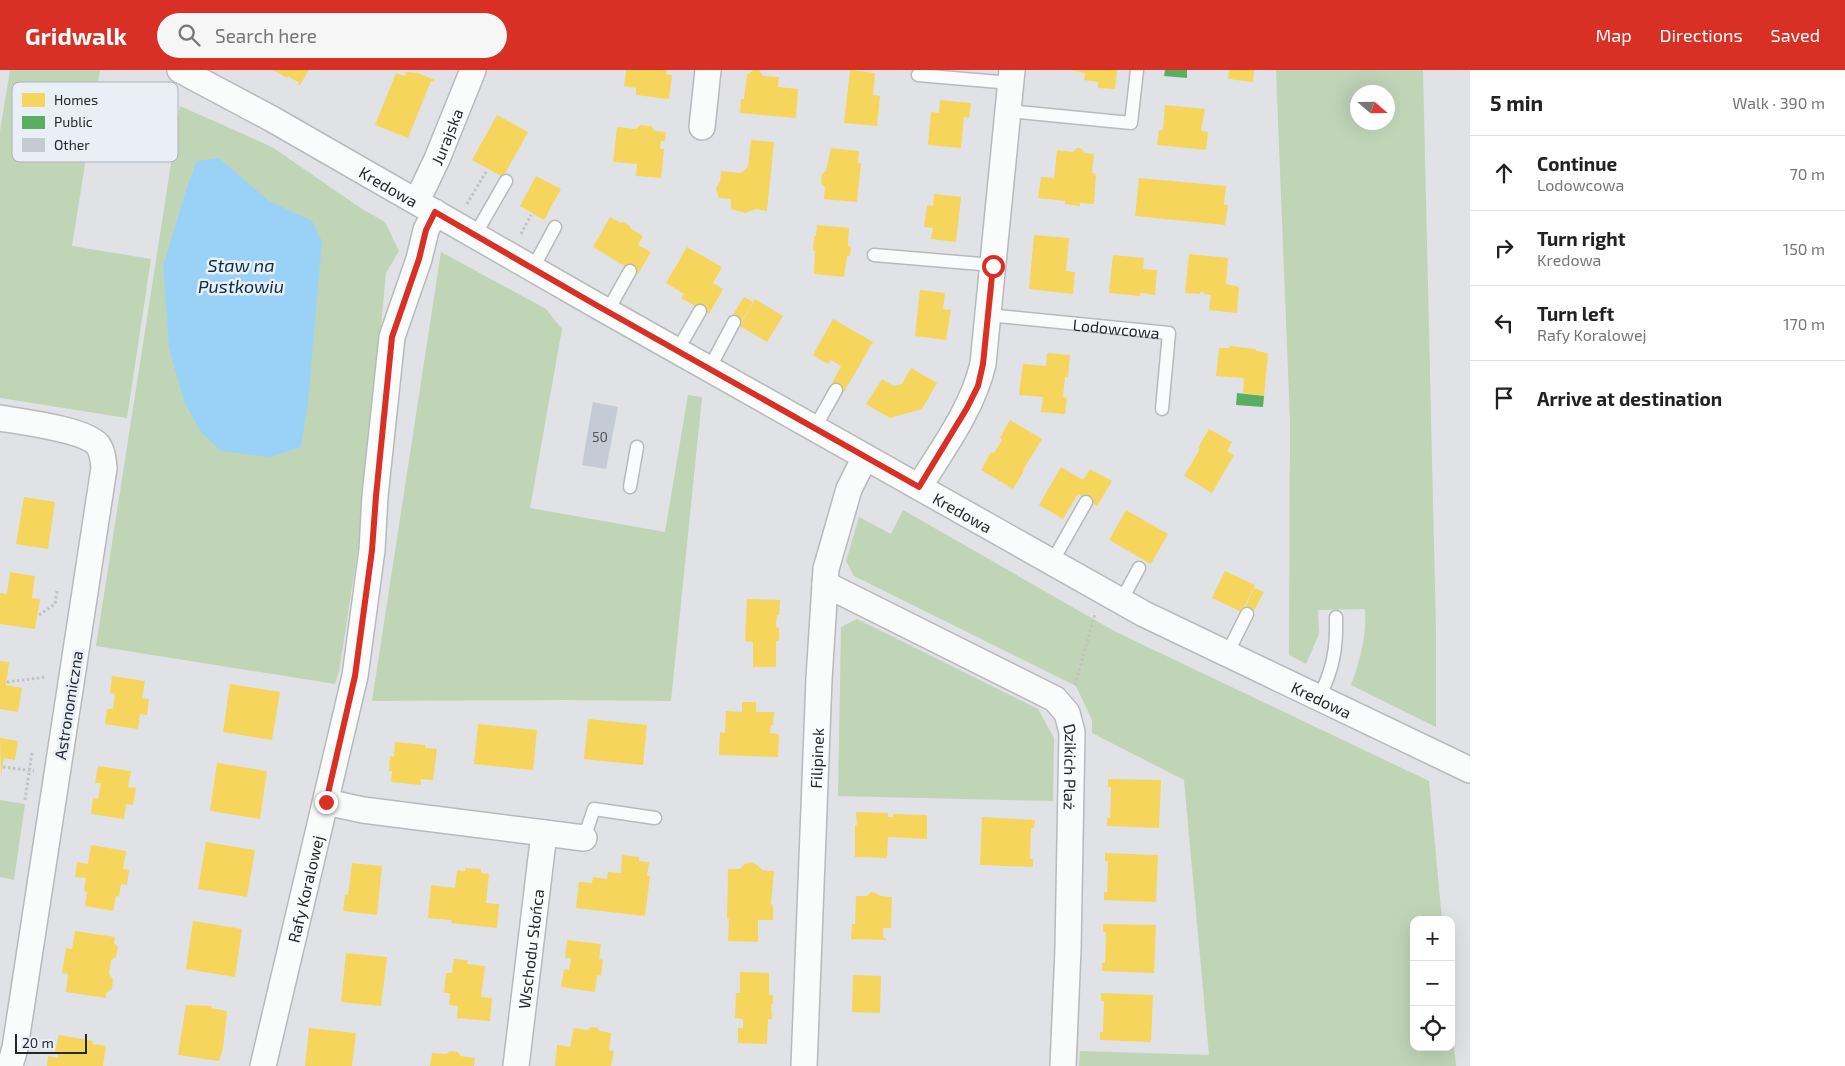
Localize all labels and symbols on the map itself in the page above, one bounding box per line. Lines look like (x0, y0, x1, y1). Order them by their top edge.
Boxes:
legend (12, 82, 178, 162)
north arrow (1350, 85, 1395, 130)
text: Homes (54, 91, 98, 108)
street label: Jurajska (426, 105, 466, 168)
text: Public (54, 113, 93, 130)
text: Other (54, 136, 90, 153)
street label: Kredowa (356, 162, 422, 210)
water label: Staw na Pustkowiu (198, 254, 284, 297)
route start (982, 255, 1005, 278)
street label: Lodowcowa (1072, 314, 1161, 342)
house number: 50 (592, 428, 608, 445)
street label: Kredowa (930, 488, 996, 536)
street label: Astronomiczna (50, 649, 86, 761)
street label: Kredowa (1289, 677, 1355, 722)
street label: Dzikich Plaż (1061, 721, 1082, 810)
street label: Filipinek (805, 728, 827, 789)
route end (315, 791, 338, 814)
street label: Rafy Koralowej (283, 833, 328, 944)
street label: Wschodu Słońca (513, 888, 547, 1010)
scale bar (15, 1031, 88, 1054)

